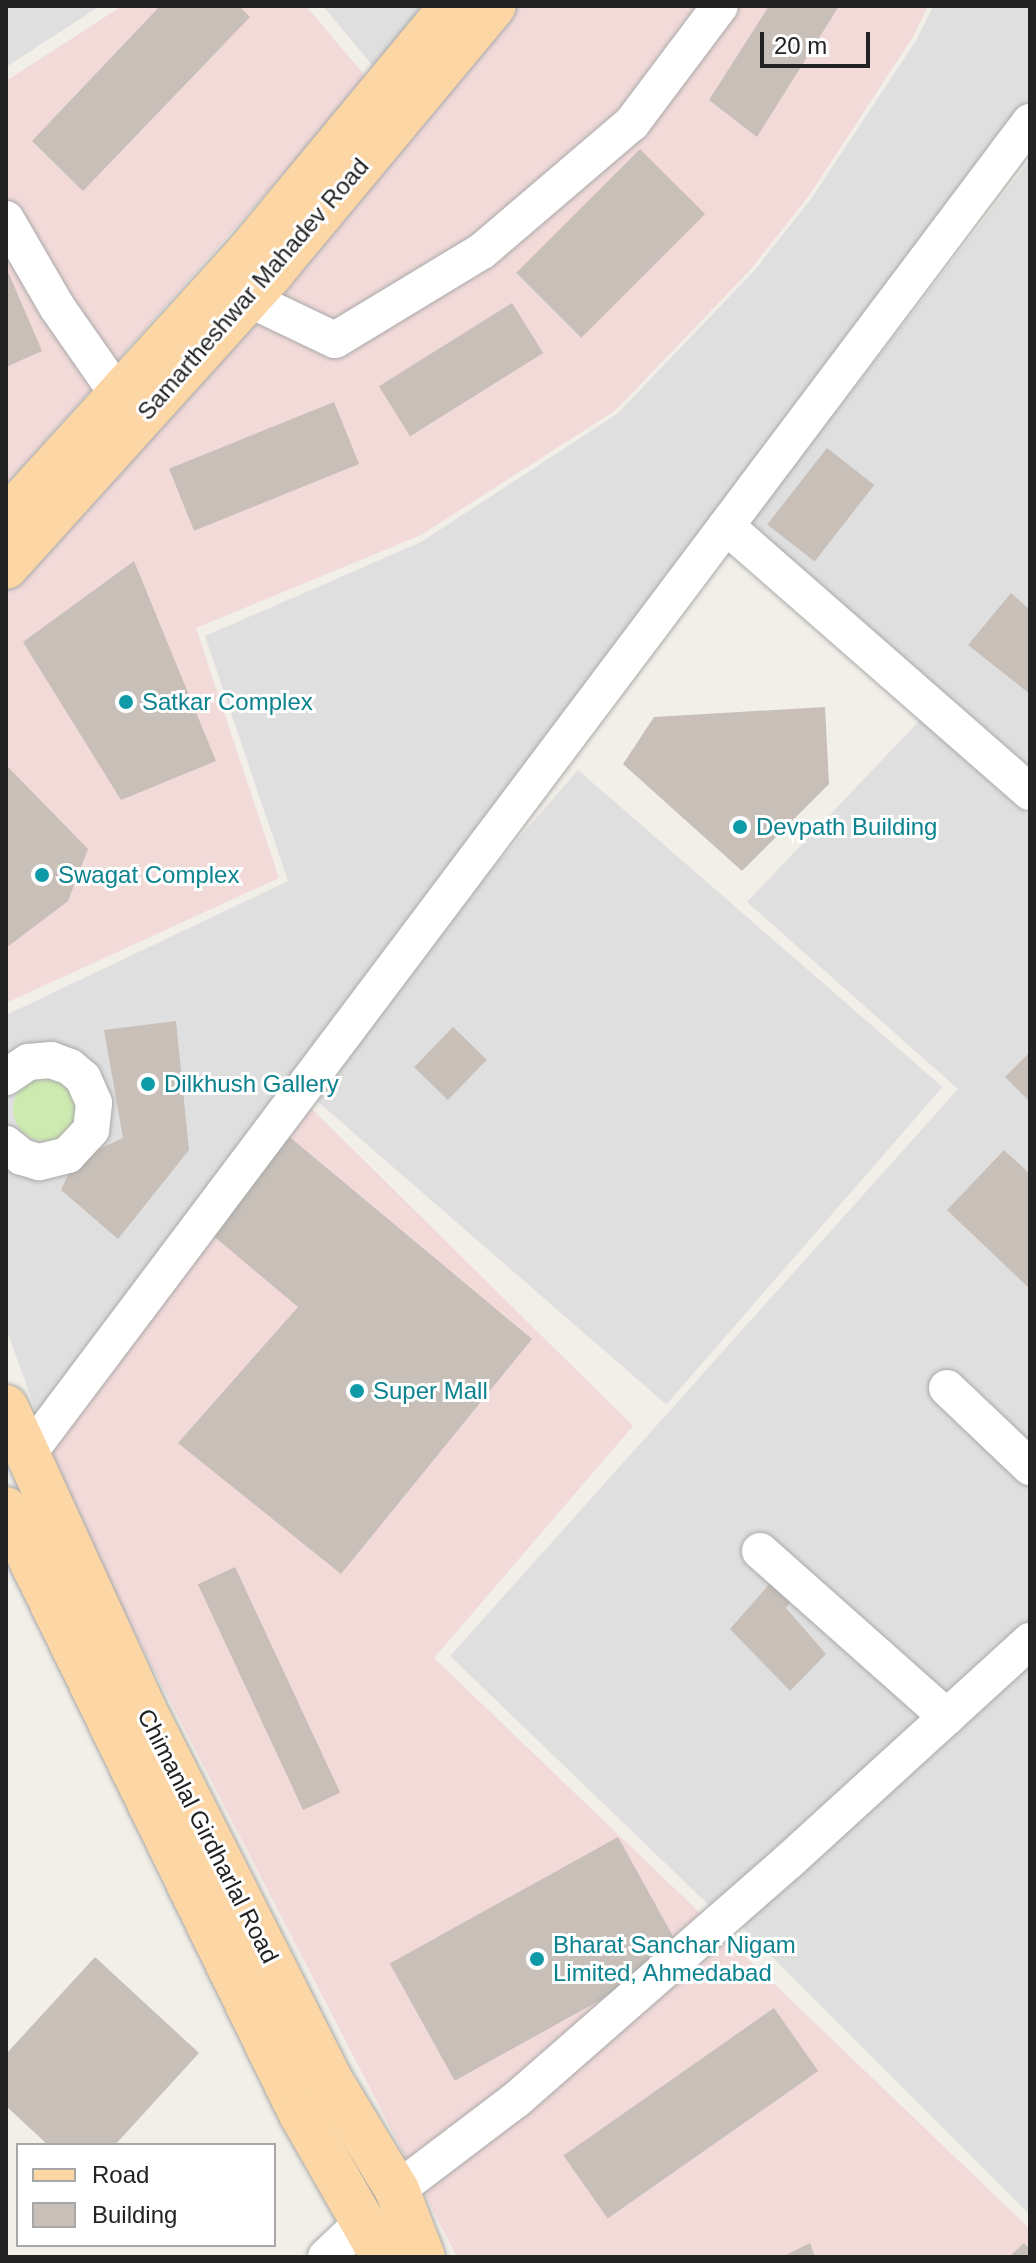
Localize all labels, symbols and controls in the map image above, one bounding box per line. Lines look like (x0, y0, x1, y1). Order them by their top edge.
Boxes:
scale bar (764, 16, 874, 66)
text: 20 m (774, 32, 827, 59)
street label: Samartheshwar Mahadev Road (131, 152, 375, 426)
place label: Satkar Complex (142, 688, 313, 716)
marker: Satkar Complex (117, 693, 135, 711)
place label: Devpath Building (756, 813, 937, 841)
marker: Devpath Building (731, 818, 749, 836)
place label: Swagat Complex (58, 861, 239, 889)
marker: Swagat Complex (33, 866, 51, 884)
place label: Dilkhush Gallery (164, 1070, 339, 1098)
marker: Dilkhush Gallery (139, 1075, 157, 1093)
place label: Super Mall (373, 1377, 488, 1405)
marker: Super Mall (348, 1382, 366, 1400)
street label: Chimanlal Girdharlal Road (131, 1704, 285, 1968)
place label: Bharat Sanchar Nigam Limited, Ahmedabad (553, 1931, 796, 1987)
marker: Bharat Sanchar Nigam Limited, Ahmedabad (528, 1950, 546, 1968)
legend (16, 2143, 276, 2247)
text: Road (92, 2161, 149, 2188)
text: Building (92, 2201, 177, 2228)

